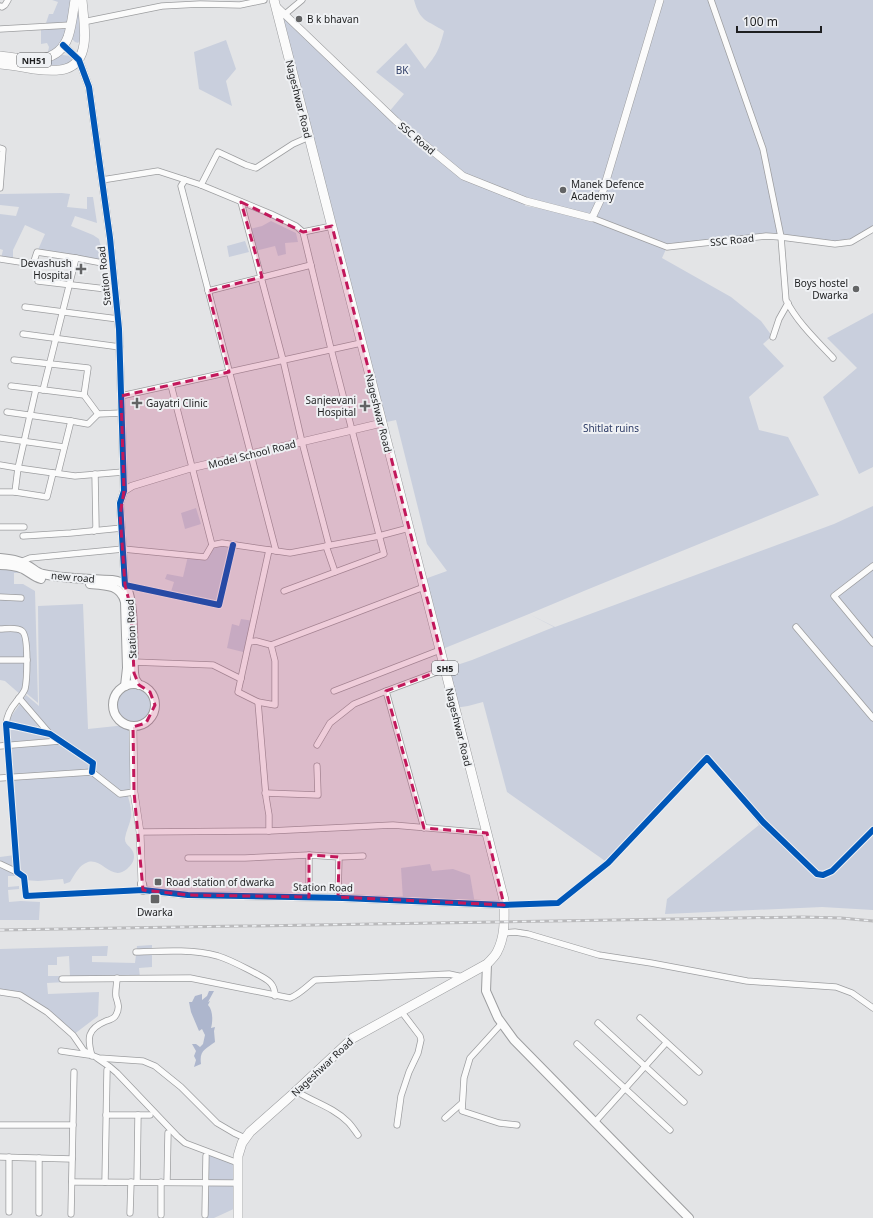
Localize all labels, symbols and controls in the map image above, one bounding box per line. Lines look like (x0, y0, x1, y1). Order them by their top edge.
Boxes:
scale bar (737, 8, 821, 34)
place label: B k bhavan (307, 12, 359, 26)
text: 100 m (743, 13, 778, 30)
marker: B k bhavan (294, 14, 304, 24)
road number: NH51 (17, 53, 51, 67)
street label: Nageshwar Road (283, 58, 315, 140)
park label: BK (396, 63, 409, 77)
street label: SSC Road (396, 119, 438, 157)
place label: Manek Defence Academy (571, 177, 644, 203)
marker: Manek Defence Academy (558, 185, 568, 195)
street label: SSC Road (709, 231, 755, 249)
street label: Station Road (94, 246, 114, 306)
place label: Devashush Hospital (20, 256, 72, 282)
marker: Devashush Hospital (75, 263, 87, 275)
place label: Boys hostel Dwarka (794, 276, 848, 302)
marker: Boys hostel Dwarka (851, 284, 861, 294)
street label: Nageshwar Road (363, 372, 395, 454)
place label: Sanjeevani Hospital (306, 393, 356, 419)
place label: Gayatri Clinic (146, 396, 208, 410)
marker: Gayatri Clinic (131, 397, 143, 409)
marker: Sanjeevani Hospital (359, 400, 371, 412)
park label: Shitlat ruins (583, 421, 639, 435)
street label: Model School Road (207, 436, 297, 472)
street label: new road (51, 568, 95, 586)
street label: Station Road (122, 599, 140, 659)
road number: SH5 (432, 661, 458, 675)
street label: Nageshwar Road (443, 686, 475, 768)
place label: Road station of dwarka (166, 875, 274, 889)
marker: Road station of dwarka (153, 877, 163, 887)
street label: Station Road (293, 879, 353, 895)
marker: Dwarka (149, 893, 161, 905)
place label: Dwarka (137, 905, 173, 919)
street label: Nageshwar Road (288, 1035, 356, 1099)

